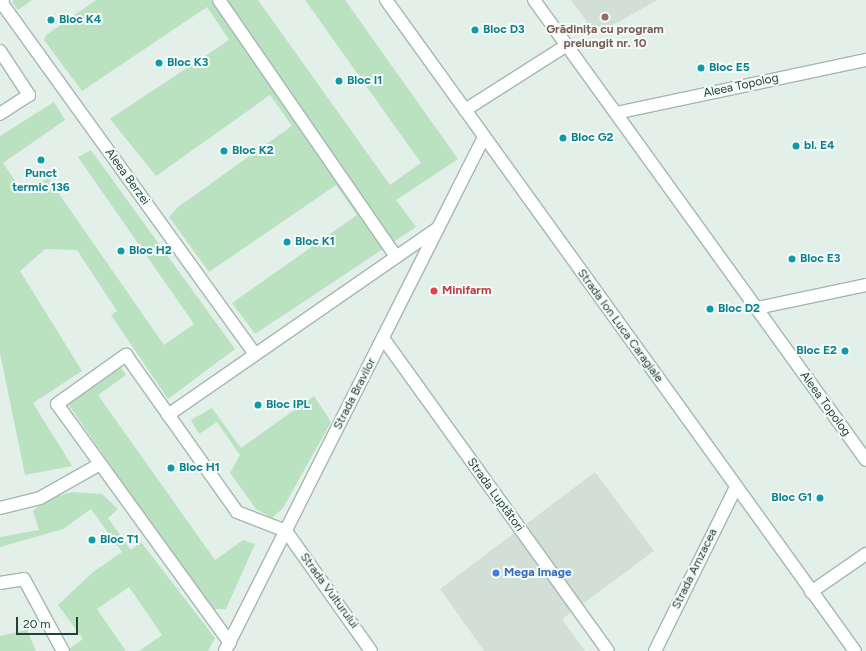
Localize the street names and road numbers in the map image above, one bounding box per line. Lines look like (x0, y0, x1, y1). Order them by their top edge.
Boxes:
street label: Aleea Topolog (702, 71, 780, 101)
street label: Aleea Berzei (102, 146, 152, 208)
street label: Strada Ion Luca Caragiale (574, 266, 666, 386)
street label: Strada Bravilor (331, 356, 379, 432)
street label: Aleea Topolog (797, 369, 853, 439)
street label: Strada Luptători (464, 456, 526, 534)
street label: Strada Amzacea (669, 526, 721, 612)
street label: Strada Vulturului (297, 550, 361, 632)

